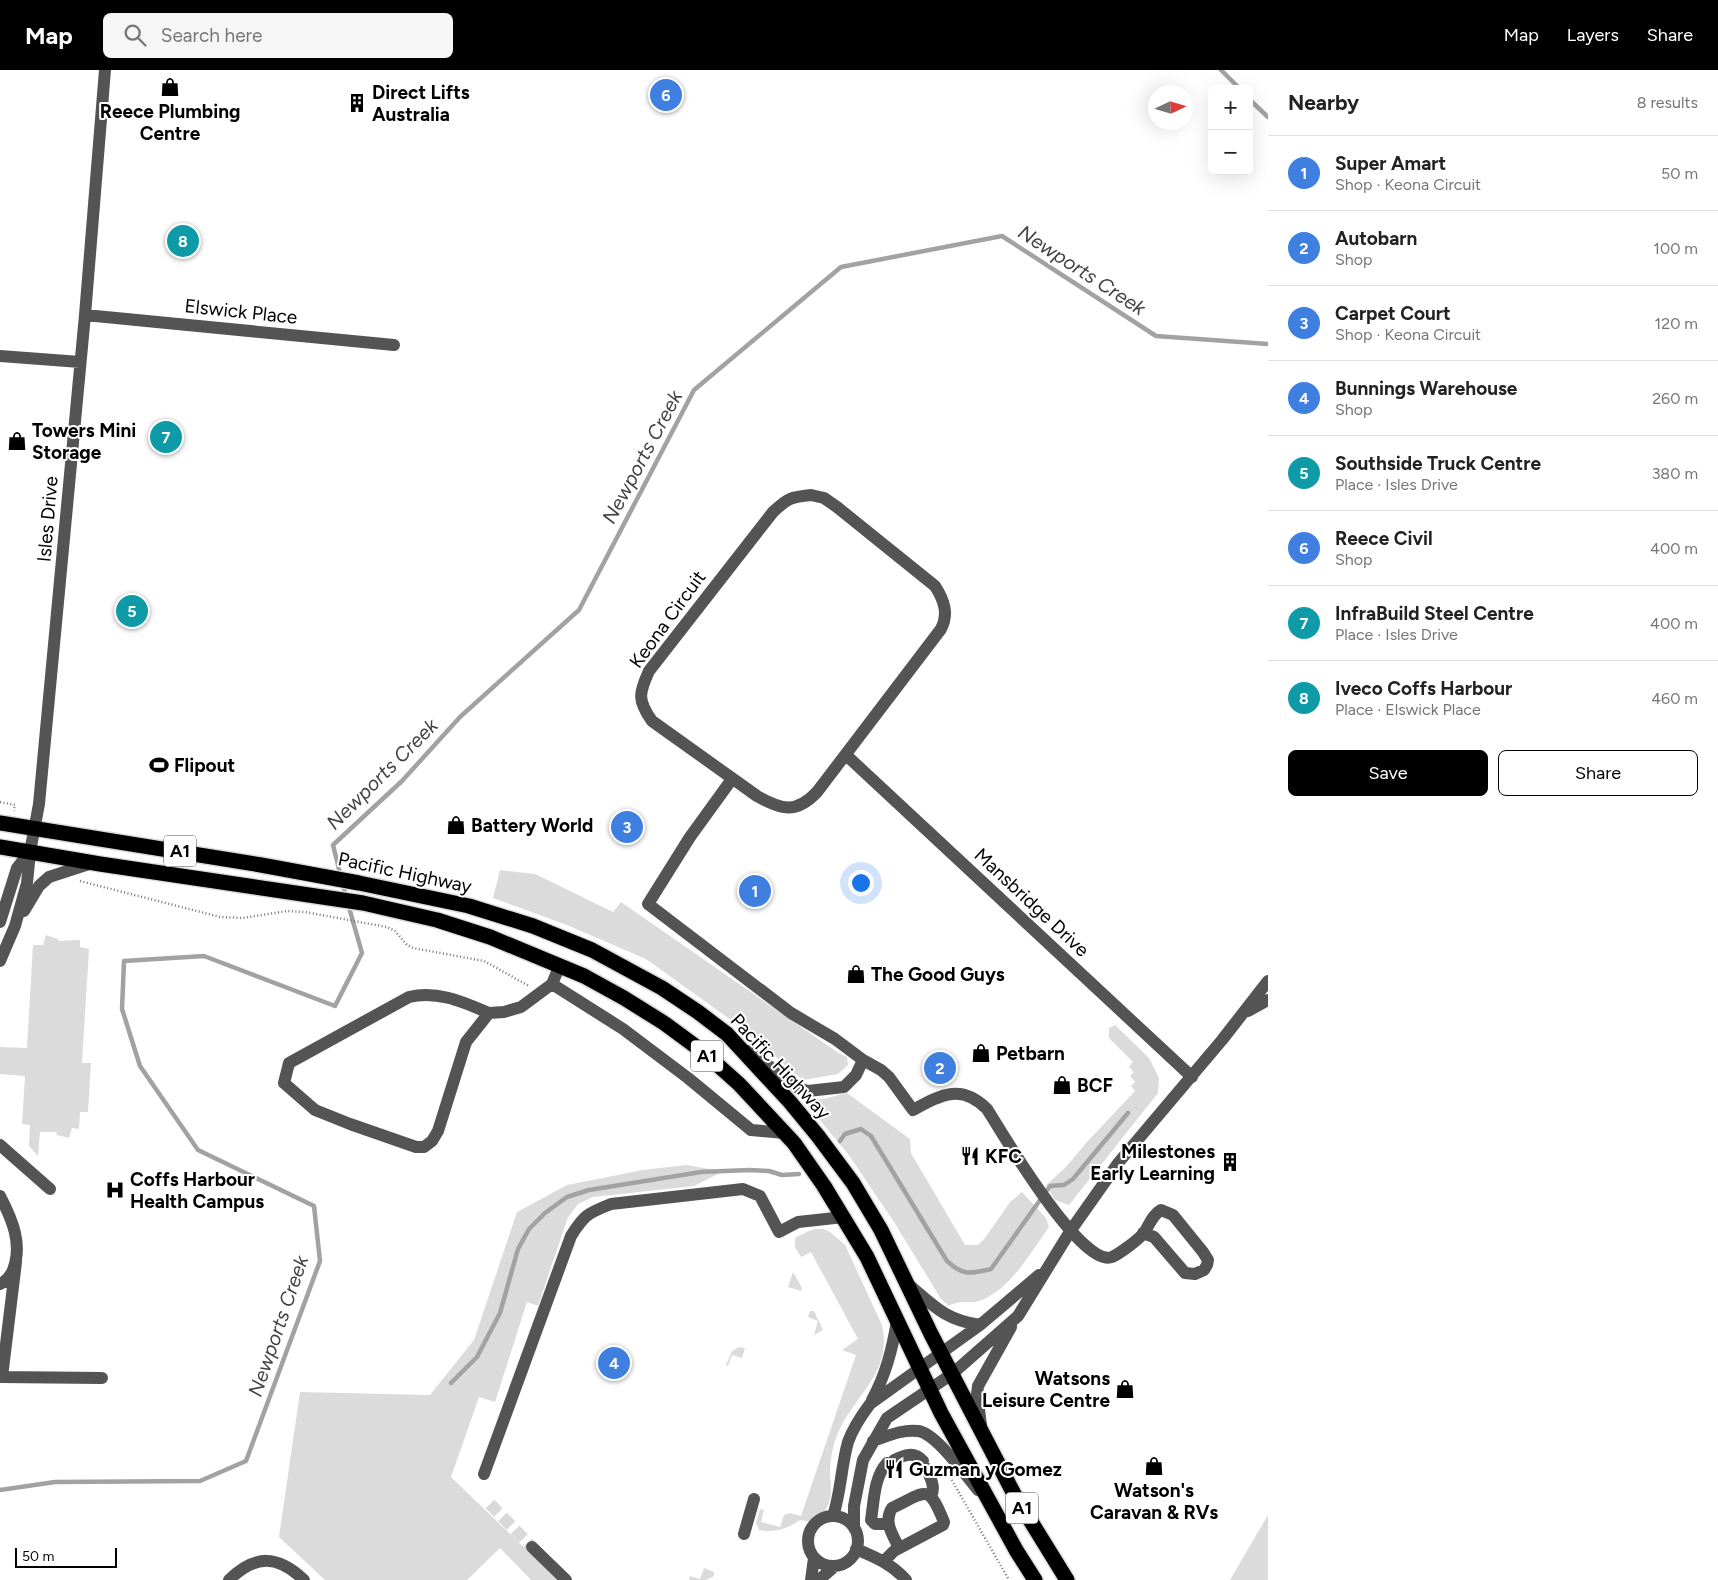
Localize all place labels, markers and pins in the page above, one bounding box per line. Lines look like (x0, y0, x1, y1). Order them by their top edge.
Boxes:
shop icon: Reece Plumbing Centre (159, 76, 181, 98)
pin: 6 (650, 76, 682, 114)
place label: Direct Lifts Australia (372, 81, 470, 126)
building icon: Direct Lifts Australia (346, 92, 368, 114)
place label: Reece Plumbing Centre (100, 100, 240, 145)
pin: 8 (167, 222, 199, 260)
pin: 7 (150, 418, 182, 456)
place label: Towers Mini Storage (32, 419, 136, 464)
shop icon: Towers Mini Storage (6, 430, 28, 452)
pin: 5 (116, 592, 148, 630)
sports icon: Flipout (148, 754, 170, 776)
place label: Flipout (174, 754, 235, 777)
pin: 3 (611, 808, 643, 846)
shop icon: Battery World (445, 814, 467, 836)
place label: Battery World (471, 814, 593, 837)
pin: 1 (739, 872, 771, 910)
shop icon: The Good Guys (845, 963, 867, 985)
place label: The Good Guys (871, 963, 1005, 986)
shop icon: Petbarn (970, 1042, 992, 1064)
place label: Petbarn (996, 1042, 1065, 1065)
pin: 2 (924, 1049, 956, 1087)
shop icon: BCF (1051, 1074, 1073, 1096)
place label: BCF (1077, 1074, 1113, 1097)
place label: Milestones Early Learning (1090, 1140, 1215, 1185)
restaurant icon: KFC (959, 1145, 981, 1167)
place label: KFC (985, 1145, 1022, 1168)
building icon: Milestones Early Learning (1219, 1151, 1241, 1173)
place label: Coffs Harbour Health Campus (130, 1168, 264, 1213)
hospital icon: Coffs Harbour Health Campus (104, 1179, 126, 1201)
pin: 4 (598, 1344, 630, 1382)
place label: Watsons Leisure Centre (982, 1367, 1110, 1412)
shop icon: Watsons Leisure Centre (1114, 1378, 1136, 1400)
shop icon: Watson's Caravan & RVs (1143, 1455, 1165, 1477)
restaurant icon: Guzman y Gomez (883, 1458, 905, 1480)
place label: Guzman y Gomez (909, 1458, 1062, 1481)
place label: Watson's Caravan & RVs (1090, 1479, 1218, 1524)

